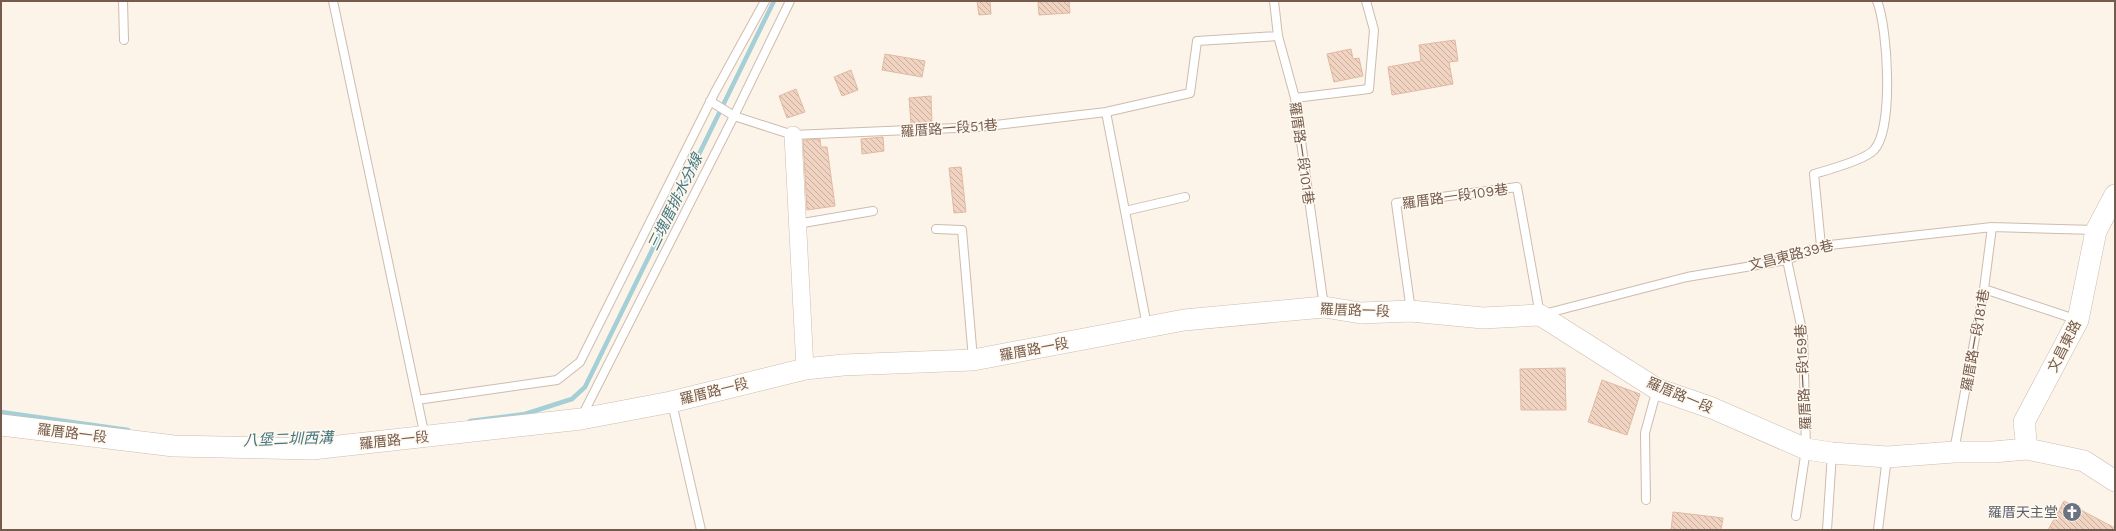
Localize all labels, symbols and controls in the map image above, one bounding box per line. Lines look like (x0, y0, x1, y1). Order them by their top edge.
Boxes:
street label: 羅厝路一段101巷 (1287, 101, 1317, 205)
street label: 羅厝路一段51巷 (900, 117, 998, 139)
water label: 三塊厝排水分線 (644, 149, 707, 253)
street label: 羅厝路一段109巷 (1401, 181, 1509, 211)
street label: 文昌東路39巷 (1747, 237, 1835, 273)
street label: 羅厝路一段181巷 (1958, 288, 1992, 392)
street label: 羅厝路一段 (1320, 301, 1390, 319)
street label: 文昌東路 (2044, 317, 2084, 375)
street label: 羅厝路一段159巷 (1792, 324, 1814, 430)
street label: 羅厝路一段 (998, 334, 1070, 364)
street label: 羅厝路一段 (1645, 374, 1715, 416)
street label: 羅厝路一段 (678, 375, 750, 407)
street label: 羅厝路一段 (36, 421, 108, 445)
water label: 八堡二圳西溝 (243, 428, 335, 450)
street label: 羅厝路一段 (358, 428, 430, 452)
church icon: 羅厝天主堂 (2061, 501, 2083, 523)
place label: 羅厝天主堂 (1988, 504, 2058, 520)

